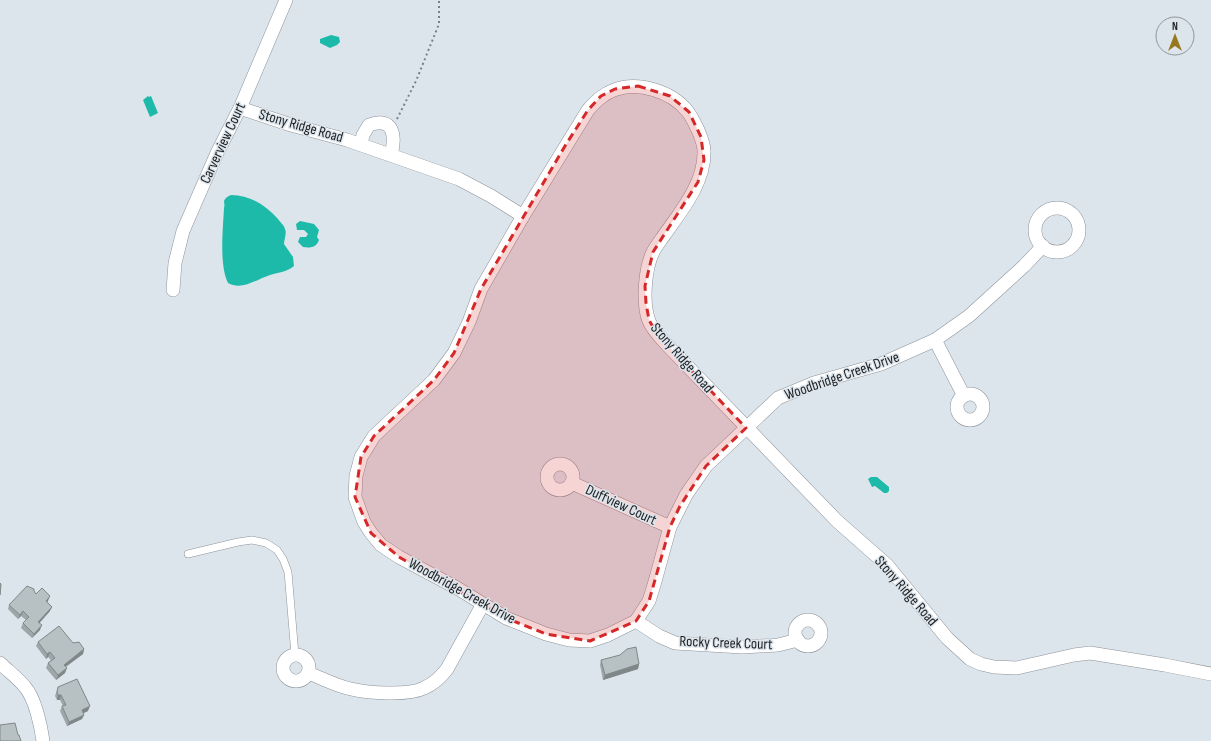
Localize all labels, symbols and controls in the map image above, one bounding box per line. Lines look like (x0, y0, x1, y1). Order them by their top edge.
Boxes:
north arrow (1155, 16, 1195, 56)
text: N (1172, 20, 1178, 33)
street label: Carverview Court (196, 99, 250, 187)
street label: Stony Ridge Road (257, 105, 345, 147)
street label: Stony Ridge Road (646, 319, 718, 397)
street label: Woodbridge Creek Drive (782, 348, 902, 404)
street label: Duffview Court (582, 480, 660, 530)
street label: Stony Ridge Road (870, 552, 942, 630)
street label: Woodbridge Creek Drive (405, 554, 519, 628)
street label: Rocky Creek Court (679, 632, 773, 654)

